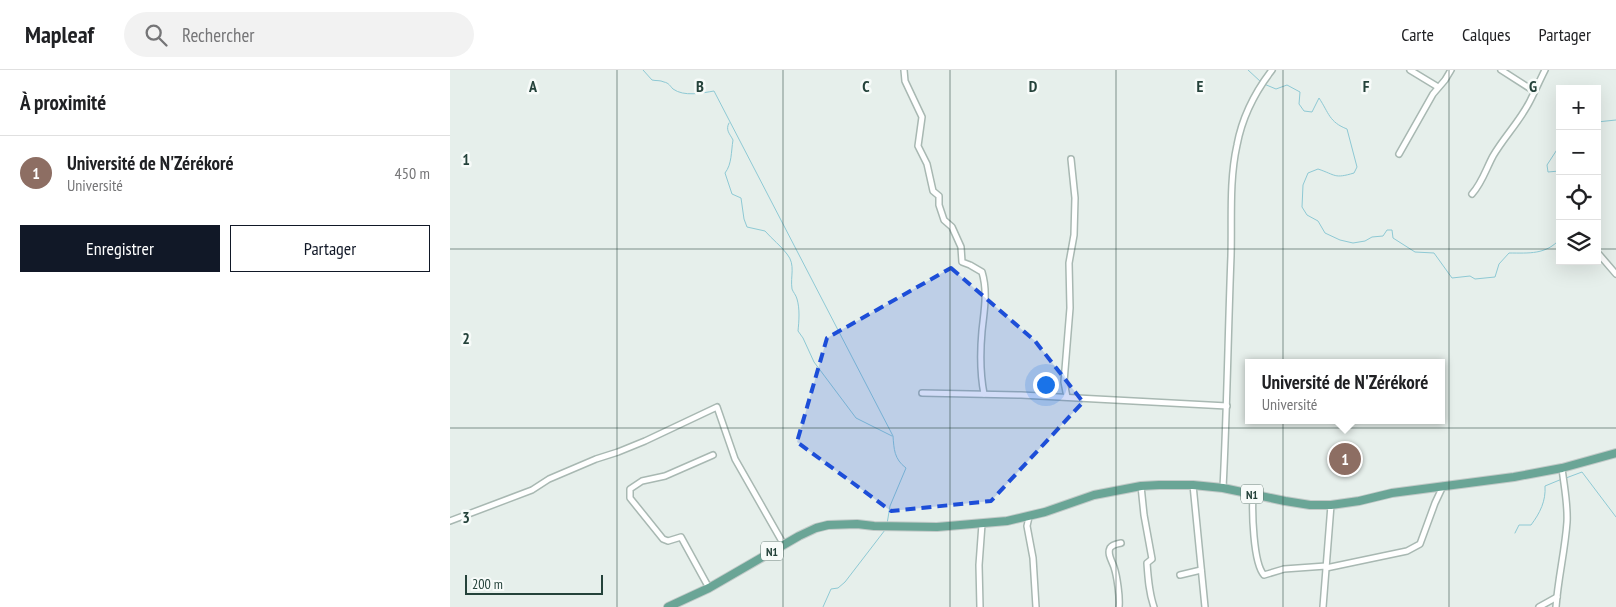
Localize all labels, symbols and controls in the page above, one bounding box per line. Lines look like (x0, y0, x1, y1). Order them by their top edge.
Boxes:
search box (124, 12, 474, 57)
text: Mapleaf (25, 19, 94, 50)
icon: search (142, 21, 170, 49)
text: Rechercher (182, 23, 254, 47)
text: Carte (1401, 23, 1434, 46)
text: Calques (1462, 23, 1511, 46)
text: Partager (1539, 23, 1591, 46)
text: A (528, 76, 538, 96)
text: B (696, 76, 704, 96)
text: C (862, 76, 870, 96)
text: D (1029, 76, 1038, 96)
text: E (1197, 76, 1204, 96)
text: F (1363, 76, 1370, 96)
text: G (1529, 76, 1537, 96)
map controls (1556, 85, 1601, 265)
button: + (1556, 85, 1601, 130)
text: À proximité (20, 89, 106, 116)
button: − (1556, 130, 1601, 175)
text: 1 (462, 149, 470, 169)
text: Université de N'Zérékoré (67, 151, 234, 175)
text: 1 (32, 163, 40, 183)
text: 450 m (395, 163, 430, 183)
text: Université (67, 175, 123, 195)
button: locate (1556, 175, 1601, 220)
button: layers (1556, 220, 1601, 265)
button: Enregistrer (20, 225, 220, 272)
button: Partager (230, 225, 430, 272)
text: 2 (462, 328, 470, 348)
popup (1245, 359, 1445, 424)
text: Université de N'Zérékoré (1262, 370, 1428, 394)
your location (1033, 372, 1059, 398)
text: Université (1262, 394, 1317, 414)
pin: 1 (1329, 440, 1361, 478)
road number: N1 (1241, 484, 1263, 504)
text: 3 (462, 507, 470, 527)
road number: N1 (761, 542, 783, 561)
scale bar (465, 572, 602, 595)
text: 200 m (472, 575, 503, 593)

